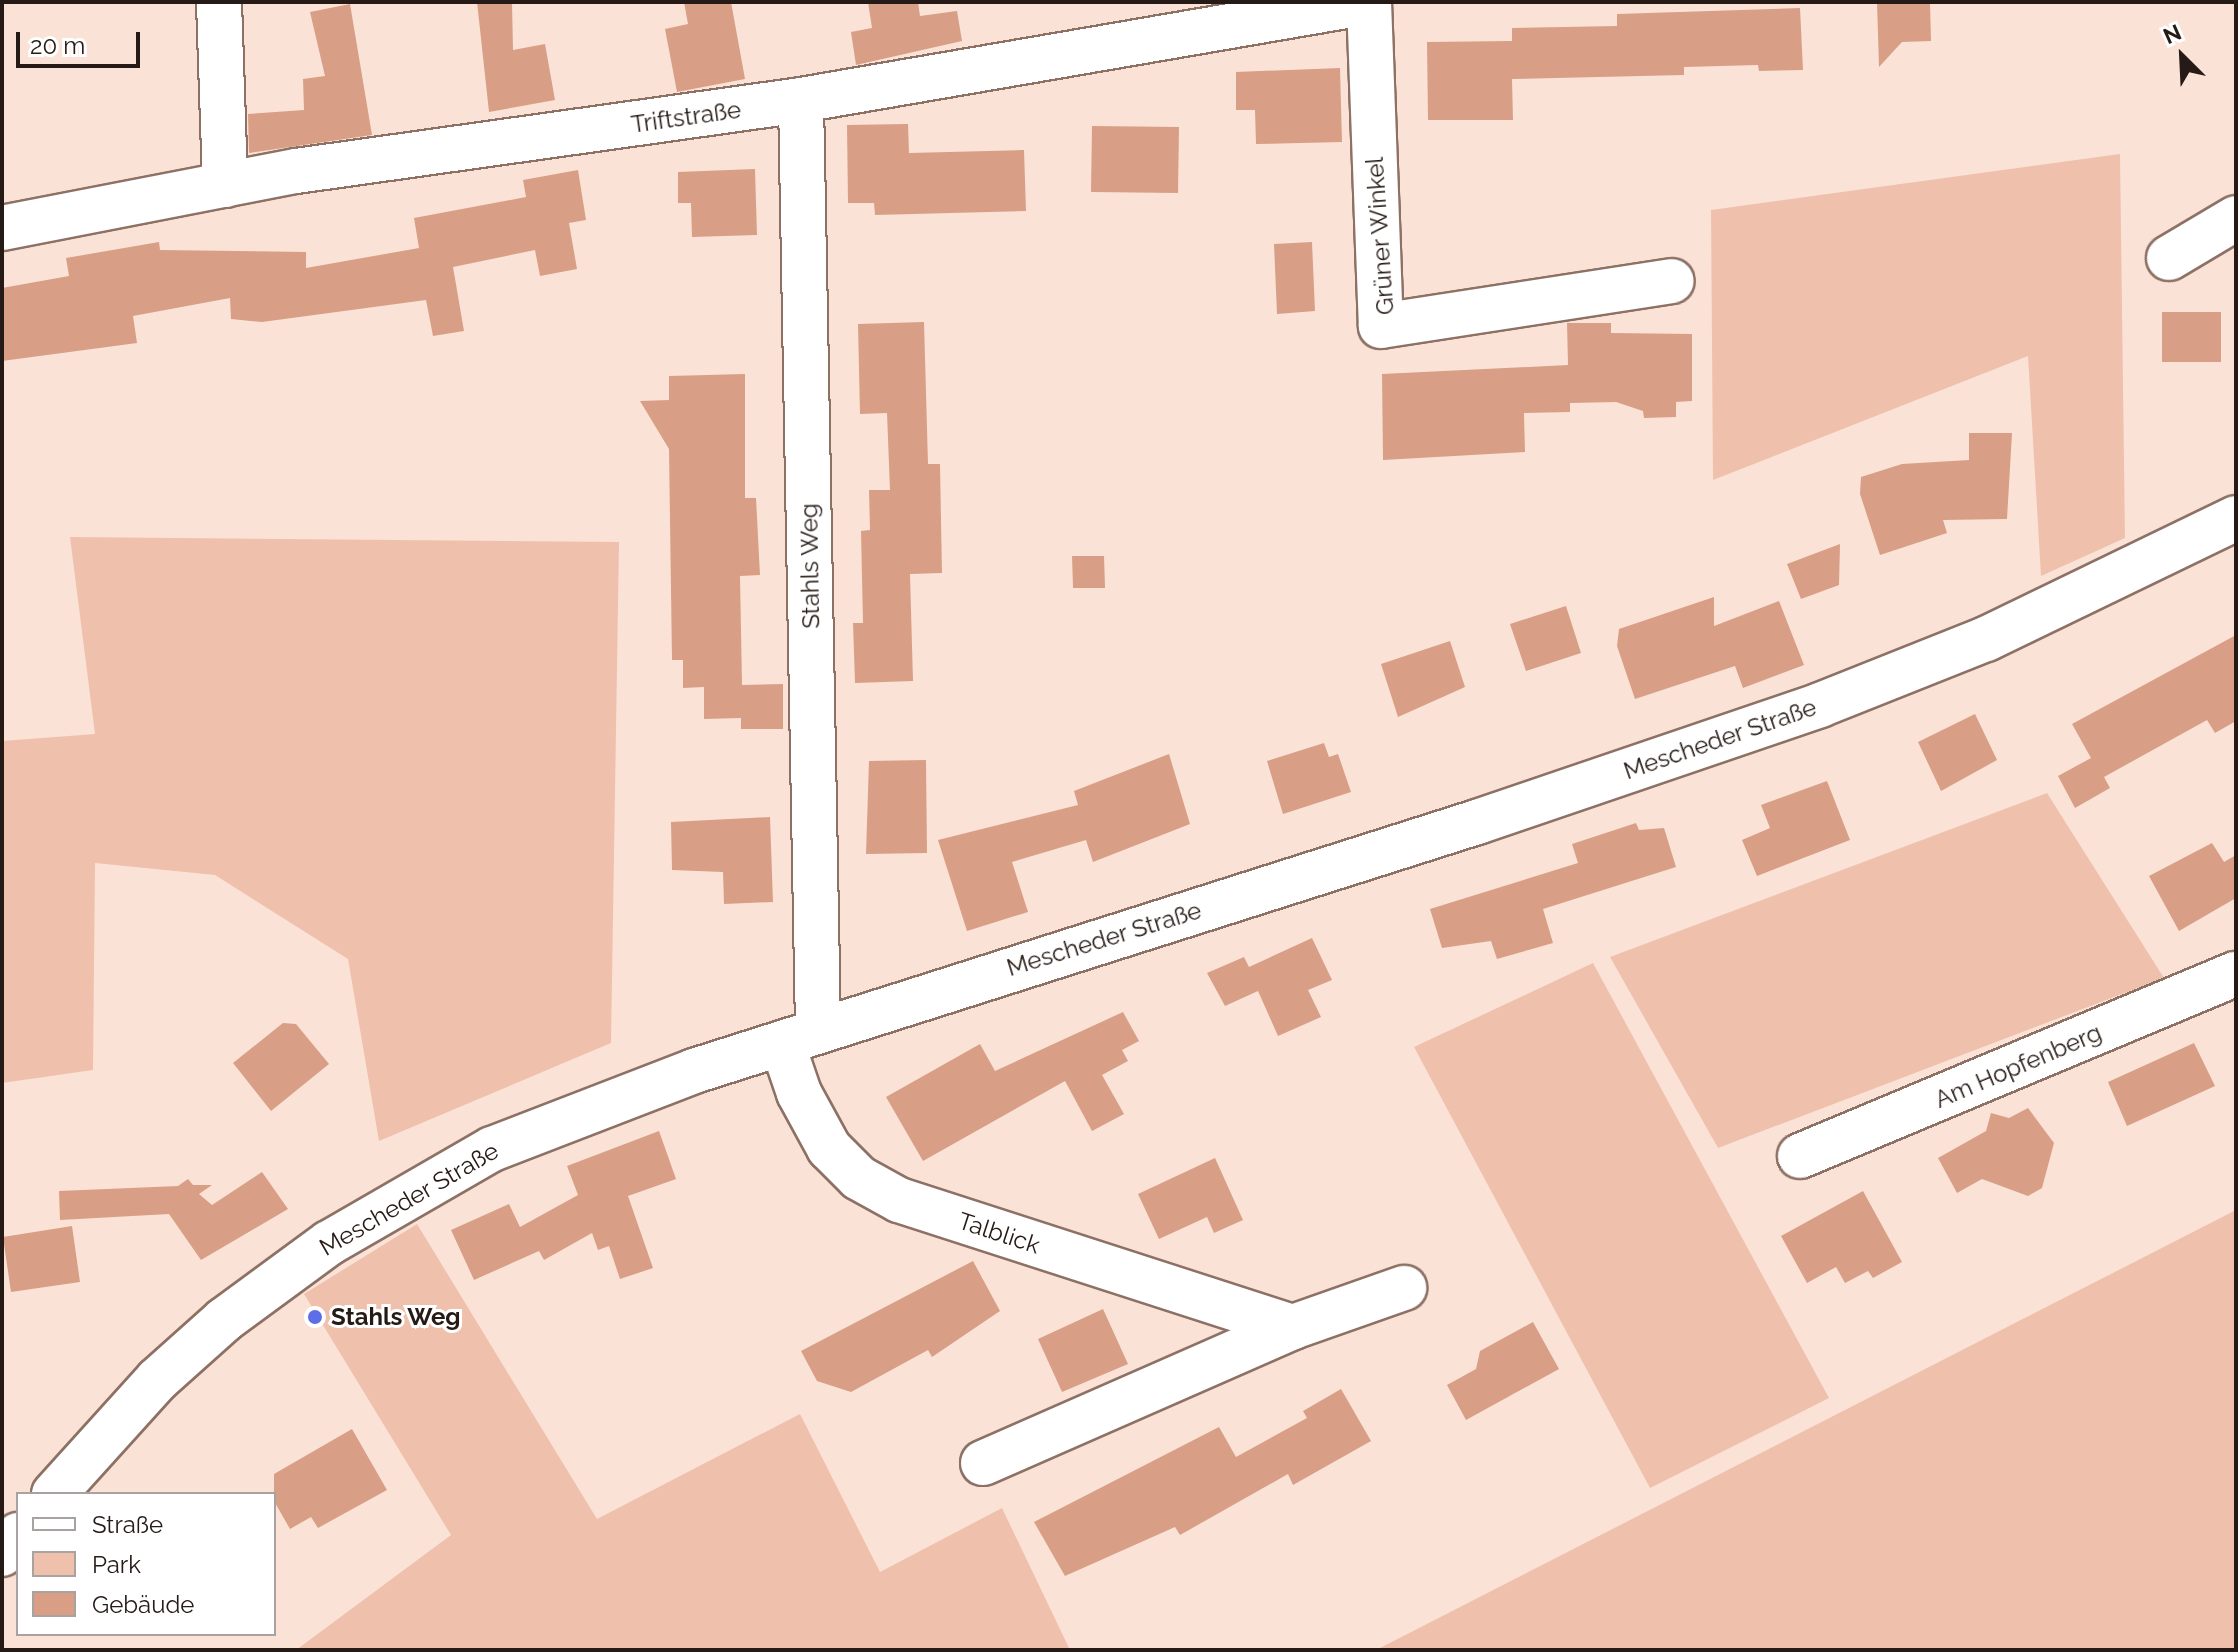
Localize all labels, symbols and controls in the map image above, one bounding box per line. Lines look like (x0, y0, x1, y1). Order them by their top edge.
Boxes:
scale bar (20, 16, 144, 66)
north arrow (2142, 16, 2222, 96)
text: N (2159, 19, 2185, 49)
text: 20 m (30, 31, 85, 60)
street label: Triftstraße (629, 95, 743, 139)
street label: Grüner Winkel (1360, 155, 1400, 317)
street label: Stahls Weg (795, 503, 825, 629)
street label: Mescheder Straße (1620, 692, 1820, 786)
street label: Mescheder Straße (1003, 896, 1205, 982)
street label: Am Hopfenberg (1930, 1018, 2106, 1114)
street label: Mescheder Straße (314, 1136, 504, 1262)
street label: Talblick (955, 1206, 1043, 1260)
place label: Stahls Weg (331, 1303, 461, 1331)
marker: Stahls Weg (306, 1308, 324, 1326)
legend (16, 1492, 276, 1636)
text: Straße (92, 1510, 163, 1539)
text: Park (92, 1550, 141, 1579)
text: Gebäude (92, 1590, 194, 1619)

